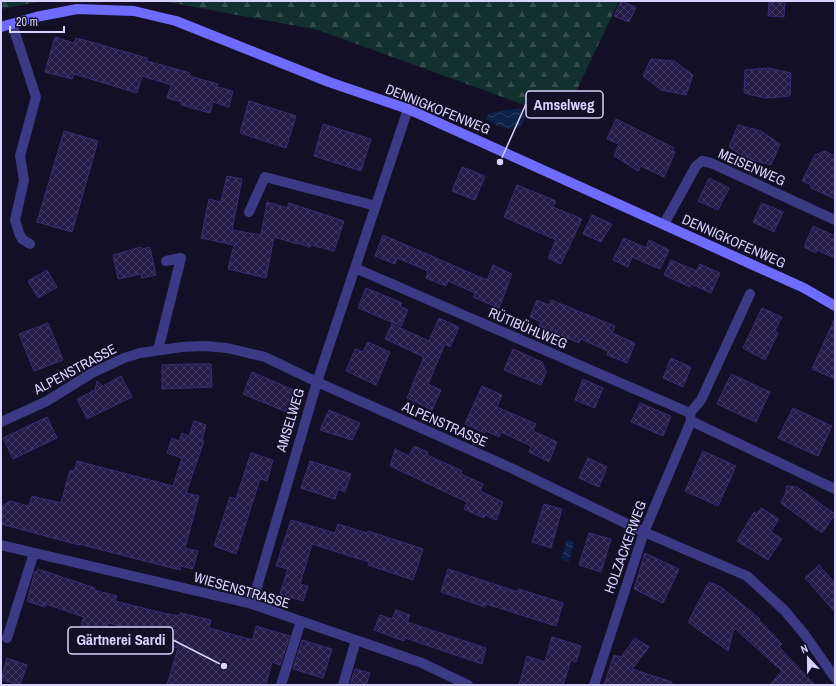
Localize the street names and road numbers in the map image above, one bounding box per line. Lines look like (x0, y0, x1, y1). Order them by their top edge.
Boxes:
street label: DENNIGKOFENWEG (383, 80, 493, 138)
street label: MEISENWEG (716, 144, 788, 190)
street label: DENNIGKOFENWEG (679, 210, 789, 272)
street label: RÜTIBÜHLWEG (486, 303, 570, 353)
street label: ALPENSTRASSE (30, 340, 120, 399)
street label: AMSELWEG (272, 386, 308, 455)
street label: ALPENSTRASSE (399, 397, 490, 451)
street label: HOLZACKERWEG (600, 498, 650, 596)
street label: WIESENSTRASSE (192, 568, 292, 612)

